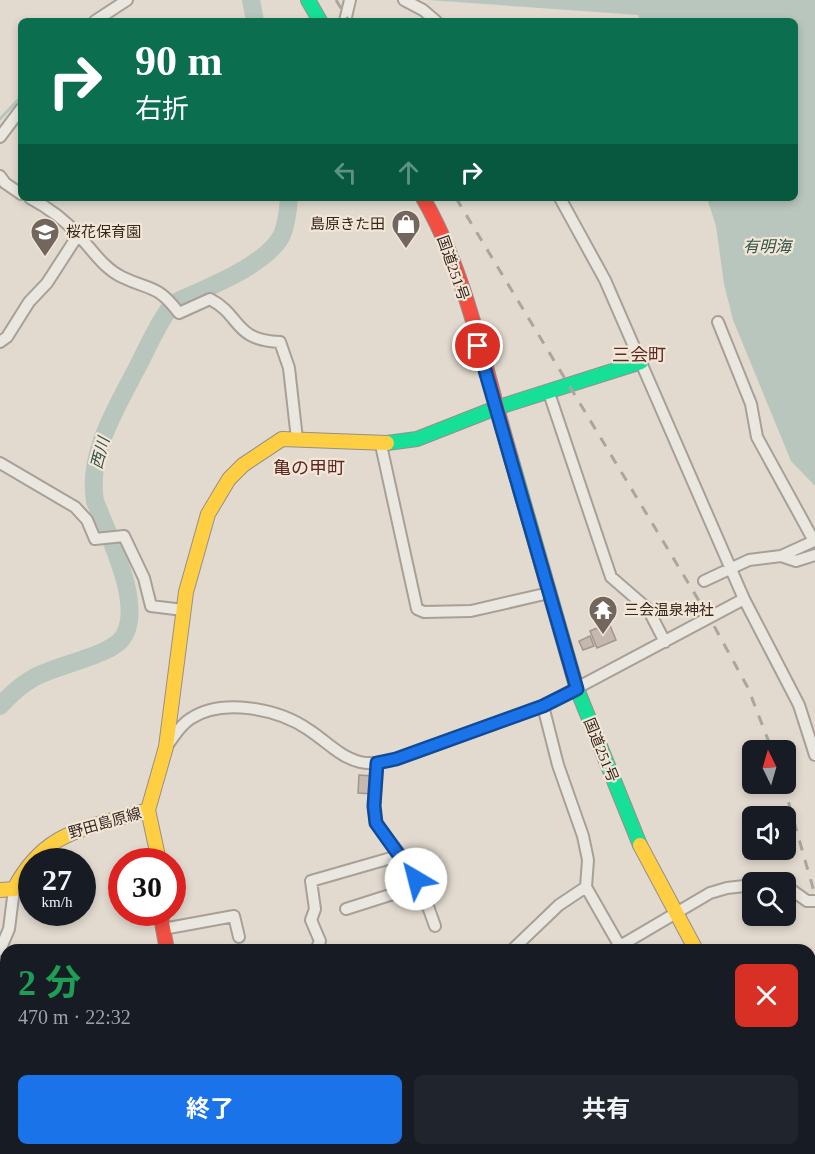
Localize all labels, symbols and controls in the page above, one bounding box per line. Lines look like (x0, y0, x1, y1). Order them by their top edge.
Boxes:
text: 90 m (135, 38, 223, 84)
icon: right (36, 42, 114, 120)
text: 右折 (135, 94, 189, 124)
icon: left (329, 156, 362, 189)
icon: ahead (392, 156, 425, 189)
icon: right (455, 156, 488, 189)
shop icon: 島原きた田 (390, 208, 422, 250)
school or university icon: 桜花保育園 (29, 216, 61, 258)
place label: 島原きた田 (310, 216, 385, 232)
place label: 桜花保育園 (66, 224, 141, 240)
street label: 国道251号 (434, 233, 472, 303)
water label: 有明海 (743, 238, 794, 255)
pin (452, 320, 503, 371)
icon: arrive (461, 329, 494, 362)
district label: 三会町 (612, 345, 666, 365)
water label: 西川 (88, 433, 113, 471)
district label: 亀の甲町 (273, 458, 345, 478)
temple icon: 三会温泉神社 (587, 594, 619, 636)
place label: 三会温泉神社 (624, 602, 714, 618)
street label: 国道251号 (581, 716, 621, 784)
north arrow (742, 740, 796, 794)
map controls (742, 740, 796, 926)
street label: 野田島原線 (67, 805, 143, 841)
button: sound (742, 806, 796, 860)
position arrow (384, 847, 448, 911)
speed limit sign: 30 (108, 848, 186, 926)
text: 27 (42, 863, 72, 896)
button: search (742, 872, 796, 926)
text: km/h (42, 894, 72, 910)
text: 2 分 (18, 963, 81, 1003)
button: close (735, 964, 798, 1027)
text: 470 m · 22:32 (18, 1006, 131, 1028)
button: 終了 (18, 1075, 402, 1144)
button: 共有 (414, 1075, 798, 1144)

